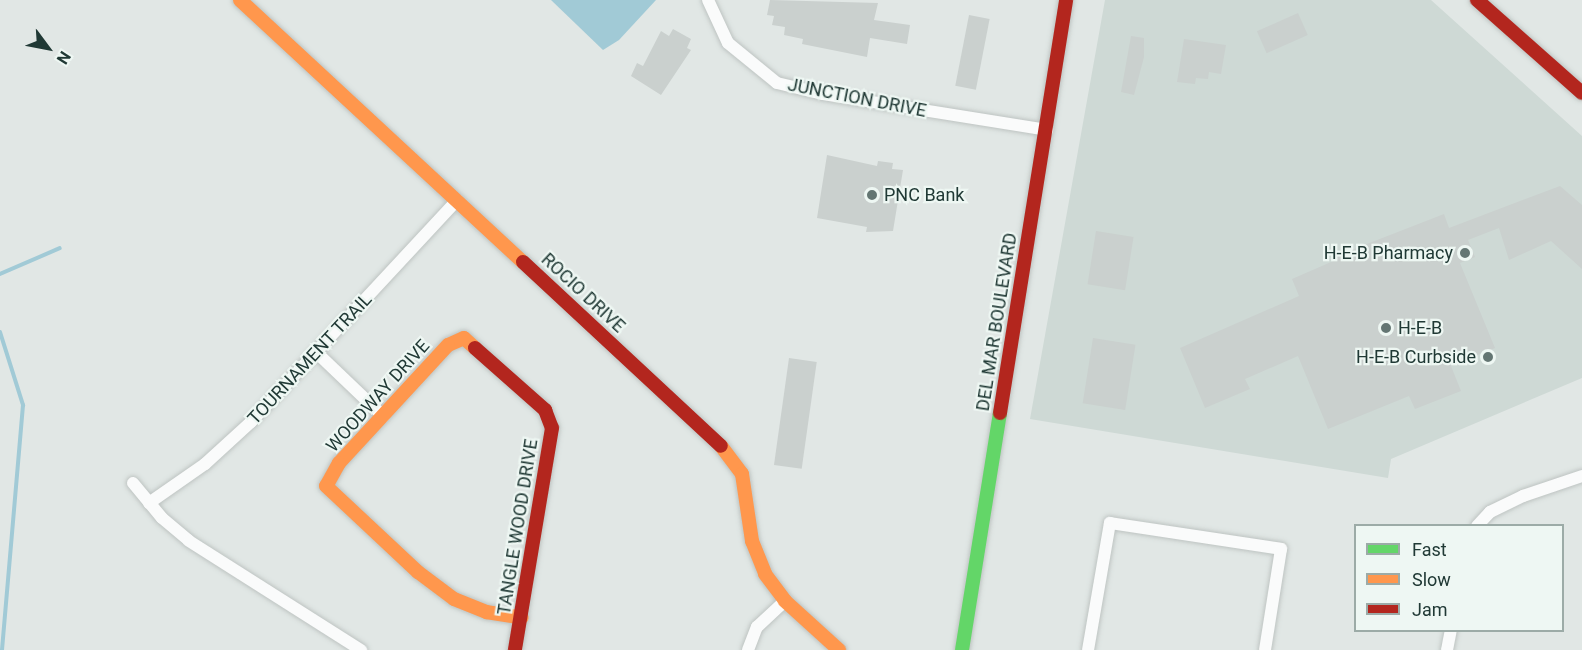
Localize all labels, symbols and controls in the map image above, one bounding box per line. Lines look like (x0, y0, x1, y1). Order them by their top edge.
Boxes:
north arrow (18, 18, 78, 78)
text: N (53, 48, 75, 68)
street label: JUNCTION DRIVE (786, 74, 928, 122)
place label: PNC Bank (884, 184, 964, 206)
marker: PNC Bank (865, 188, 879, 202)
street label: DEL MAR BOULEVARD (972, 231, 1022, 413)
place label: H-E-B Pharmacy (1324, 242, 1453, 264)
marker: H-E-B Pharmacy (1458, 246, 1472, 260)
street label: ROCIO DRIVE (537, 249, 629, 337)
street label: TOURNAMENT TRAIL (243, 289, 377, 429)
place label: H-E-B (1398, 317, 1442, 339)
marker: H-E-B (1379, 321, 1393, 335)
street label: WOODWAY DRIVE (322, 335, 434, 457)
place label: H-E-B Curbside (1356, 346, 1476, 368)
marker: H-E-B Curbside (1481, 350, 1495, 364)
street label: TANGLE WOOD DRIVE (493, 438, 543, 616)
legend (1354, 524, 1564, 632)
text: Fast (1412, 539, 1447, 560)
text: Slow (1412, 569, 1451, 590)
text: Jam (1412, 599, 1448, 620)

